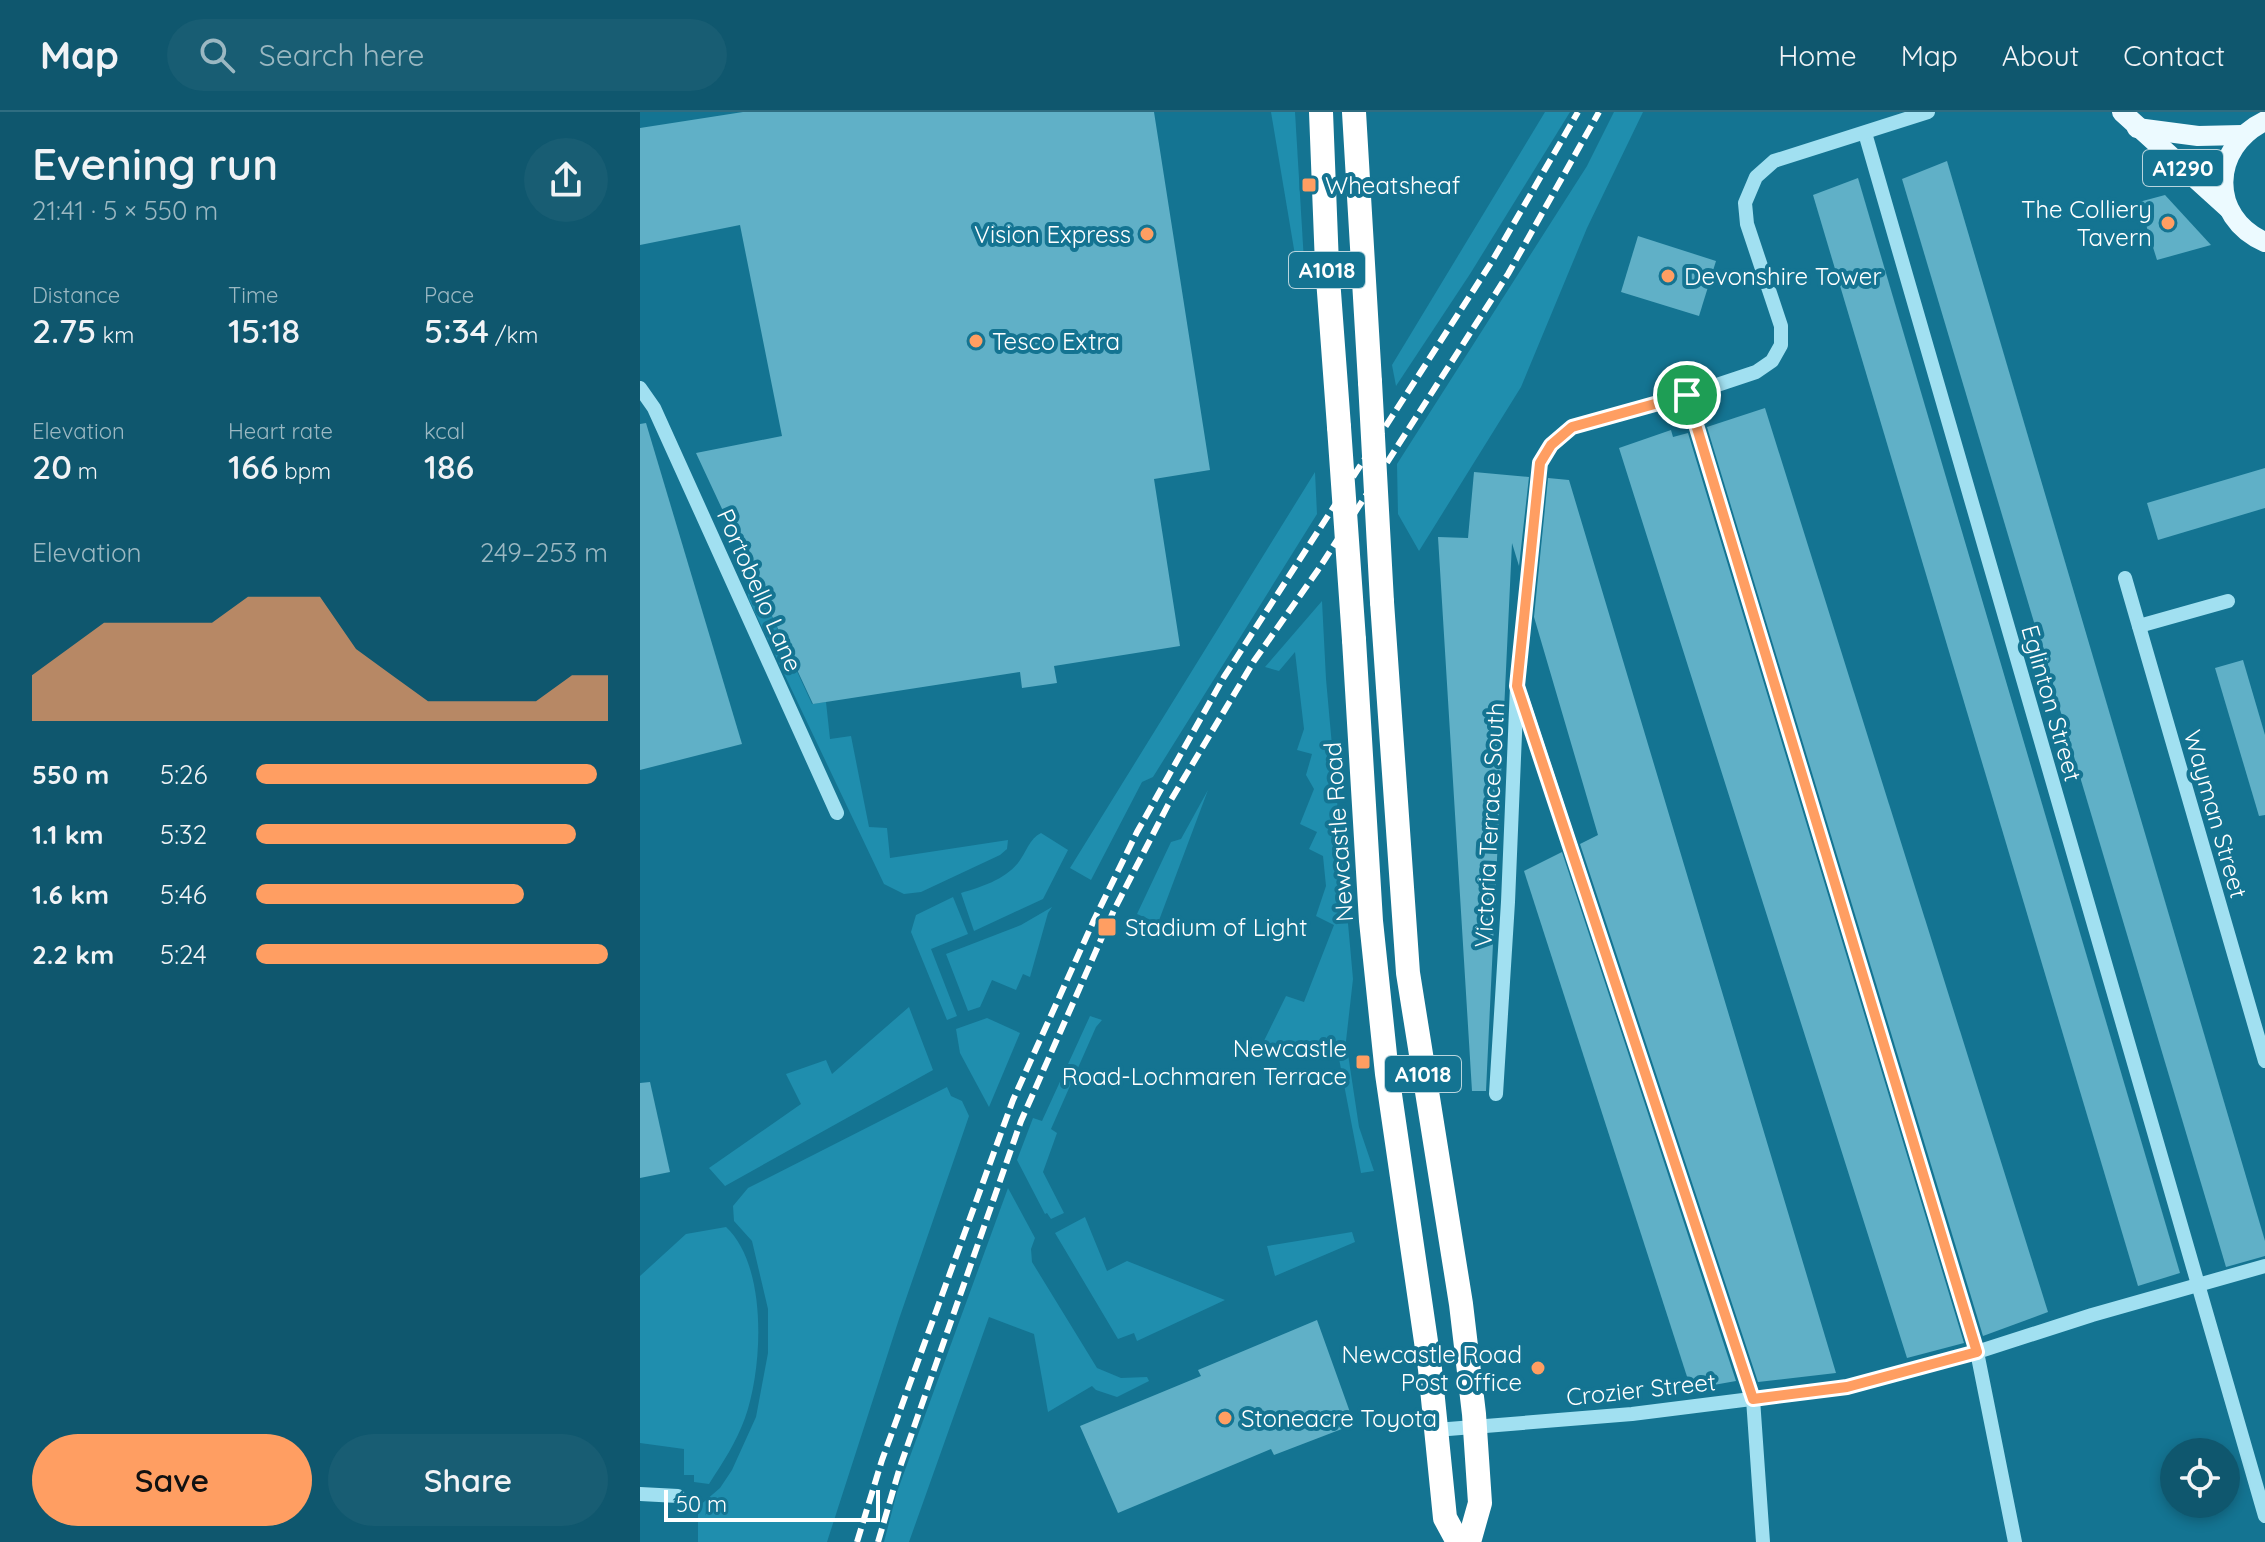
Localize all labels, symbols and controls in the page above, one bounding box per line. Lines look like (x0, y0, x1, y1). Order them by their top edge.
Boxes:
search box (167, 19, 727, 91)
text: Map (40, 31, 119, 79)
icon: search (195, 33, 239, 77)
text: Search here (259, 36, 424, 74)
text: Home (1778, 38, 1857, 73)
text: Map (1901, 38, 1958, 73)
text: About (2002, 38, 2079, 73)
text: Contact (2123, 38, 2225, 73)
text: Evening run (32, 136, 278, 191)
button: share (524, 138, 608, 222)
road number: A1290 (2143, 150, 2223, 186)
place label: Wheatsheaf (1325, 170, 1461, 200)
marker: Wheatsheaf (1300, 176, 1318, 194)
text: 21:41 · 5 × 550 m (32, 194, 218, 227)
place label: The Colliery Tavern (2021, 194, 2152, 252)
marker: The Colliery Tavern (2159, 214, 2177, 232)
place label: Vision Express (974, 219, 1131, 249)
marker: Vision Express (1138, 225, 1156, 243)
road number: A1018 (1289, 252, 1365, 288)
place label: Devonshire Tower (1684, 261, 1882, 291)
marker: Devonshire Tower (1659, 267, 1677, 285)
text: Distance (32, 281, 120, 309)
text: Time (228, 281, 279, 309)
text: Pace (424, 281, 474, 309)
text: 2.75 (32, 309, 96, 352)
text: 15:18 (228, 309, 300, 352)
text: 5:34 (424, 309, 489, 352)
text: km (96, 321, 134, 349)
text: /km (489, 321, 538, 349)
place label: Tesco Extra (992, 326, 1120, 356)
marker: Tesco Extra (967, 332, 985, 350)
pin (1653, 361, 1721, 429)
icon: arrive (1665, 373, 1709, 417)
text: Elevation (32, 417, 125, 445)
text: Heart rate (228, 417, 333, 445)
text: kcal (424, 417, 465, 445)
text: 20 (32, 445, 72, 488)
text: 166 (228, 445, 278, 488)
text: 186 (424, 445, 474, 488)
text: m (72, 457, 98, 485)
text: bpm (278, 457, 331, 485)
street label: Portobello Lane (711, 504, 809, 676)
text: Elevation (32, 536, 142, 569)
text: 249–253 m (480, 536, 608, 569)
street label: Eglinton Street (2015, 621, 2089, 785)
street label: Victoria Terrace South (1468, 702, 1510, 948)
street label: Wayman Street (2178, 726, 2254, 902)
street label: Newcastle Road (1317, 741, 1359, 923)
text: 550 m (32, 758, 109, 791)
text: 5:26 (160, 758, 207, 791)
text: 1.1 km (32, 818, 103, 851)
text: 5:32 (160, 818, 207, 851)
text: 1.6 km (32, 878, 109, 911)
text: 5:46 (160, 878, 207, 911)
place label: Stadium of Light (1125, 912, 1307, 942)
marker: Stadium of Light (1096, 916, 1118, 938)
text: 2.2 km (32, 938, 114, 971)
text: 5:24 (160, 938, 207, 971)
place label: Newcastle Road-Lochmaren Terrace (1062, 1033, 1347, 1091)
marker: Newcastle Road-Lochmaren Terrace (1354, 1053, 1372, 1071)
road number: A1018 (1385, 1056, 1461, 1092)
place label: Newcastle Road Post Office (1342, 1339, 1522, 1397)
marker: Newcastle Road Post Office (1529, 1359, 1547, 1377)
street label: Crozier Street (1565, 1366, 1717, 1412)
place label: Stoneacre Toyota (1241, 1403, 1437, 1433)
marker: Stoneacre Toyota (1216, 1409, 1234, 1427)
button: Save (32, 1434, 312, 1526)
button: Share (328, 1434, 608, 1526)
map controls (2160, 1438, 2240, 1518)
button: locate (2160, 1438, 2240, 1518)
scale bar (664, 1486, 880, 1522)
text: 50 m (676, 1490, 727, 1518)

